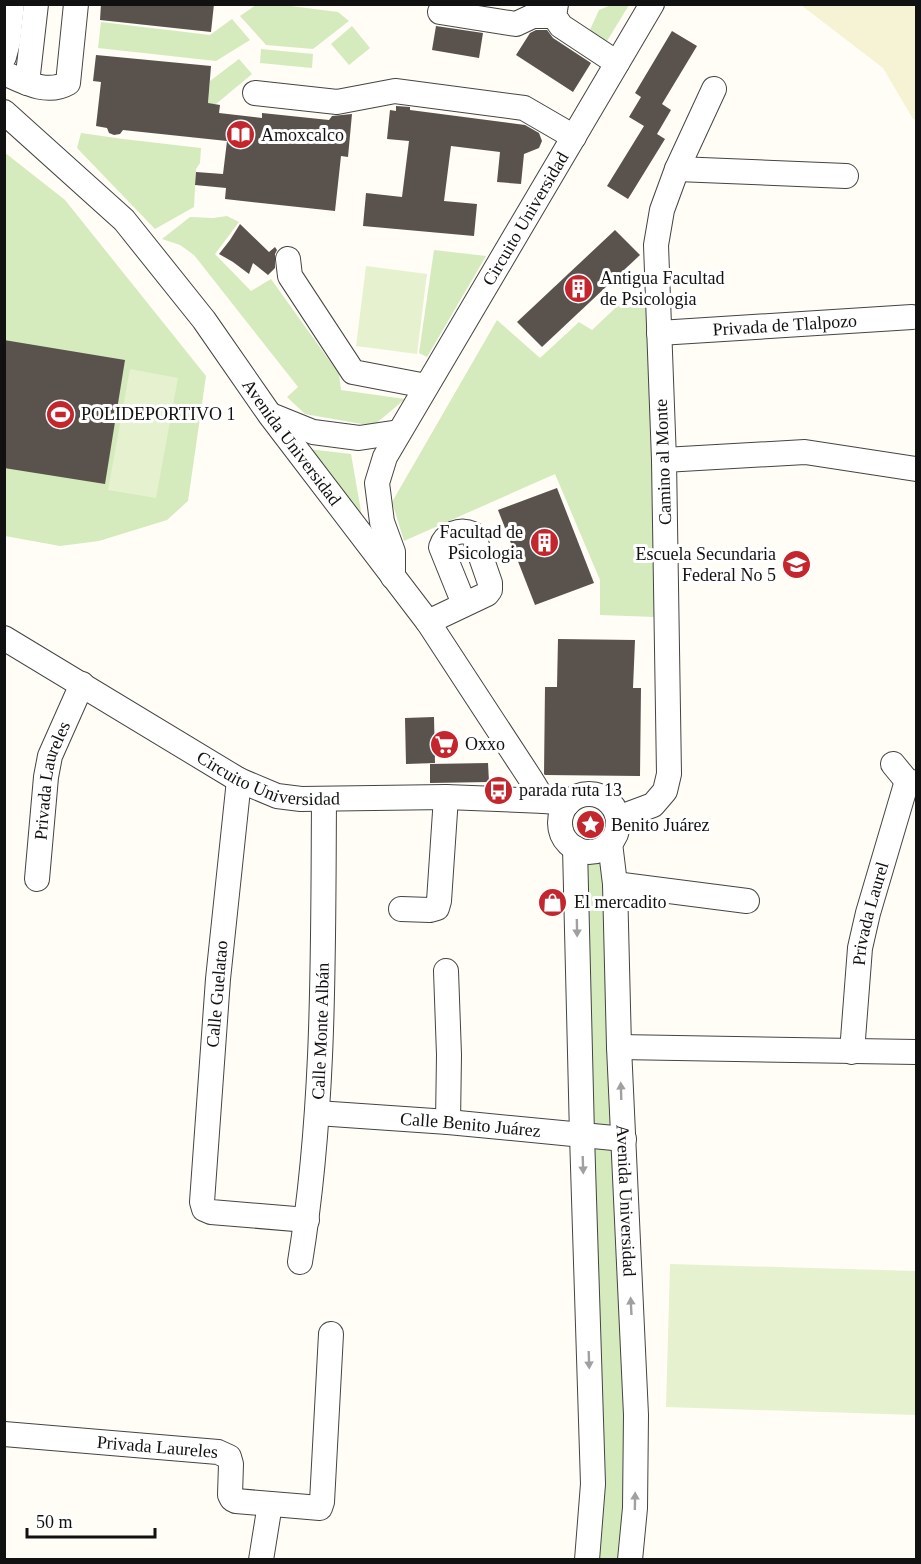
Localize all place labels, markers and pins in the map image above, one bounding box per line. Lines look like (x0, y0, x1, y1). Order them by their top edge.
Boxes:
library icon: Amoxcalco (224, 119, 256, 151)
place label: Amoxcalco (261, 125, 344, 145)
place label: Antigua Facultad de Psicologia (600, 268, 724, 309)
building icon: Antigua Facultad de Psicologia (563, 272, 595, 304)
sports icon: POLIDEPORTIVO 1 (44, 398, 76, 430)
place label: POLIDEPORTIVO 1 (81, 404, 235, 424)
place label: Facultad de Psicologia (440, 522, 523, 563)
building icon: Facultad de Psicologia (528, 526, 560, 558)
place label: Escuela Secundaria Federal No 5 (636, 544, 776, 585)
school or university icon: Escuela Secundaria Federal No 5 (781, 548, 813, 580)
supermarket icon: Oxxo (428, 728, 460, 760)
place label: Oxxo (465, 734, 505, 754)
bus stop icon: parada ruta 13 (482, 774, 514, 806)
place label: parada ruta 13 (519, 780, 622, 800)
place icon: Benito Juárez (574, 809, 606, 841)
place label: Benito Juárez (611, 815, 709, 835)
shop icon: El mercadito (537, 886, 569, 918)
place label: El mercadito (574, 892, 666, 912)

